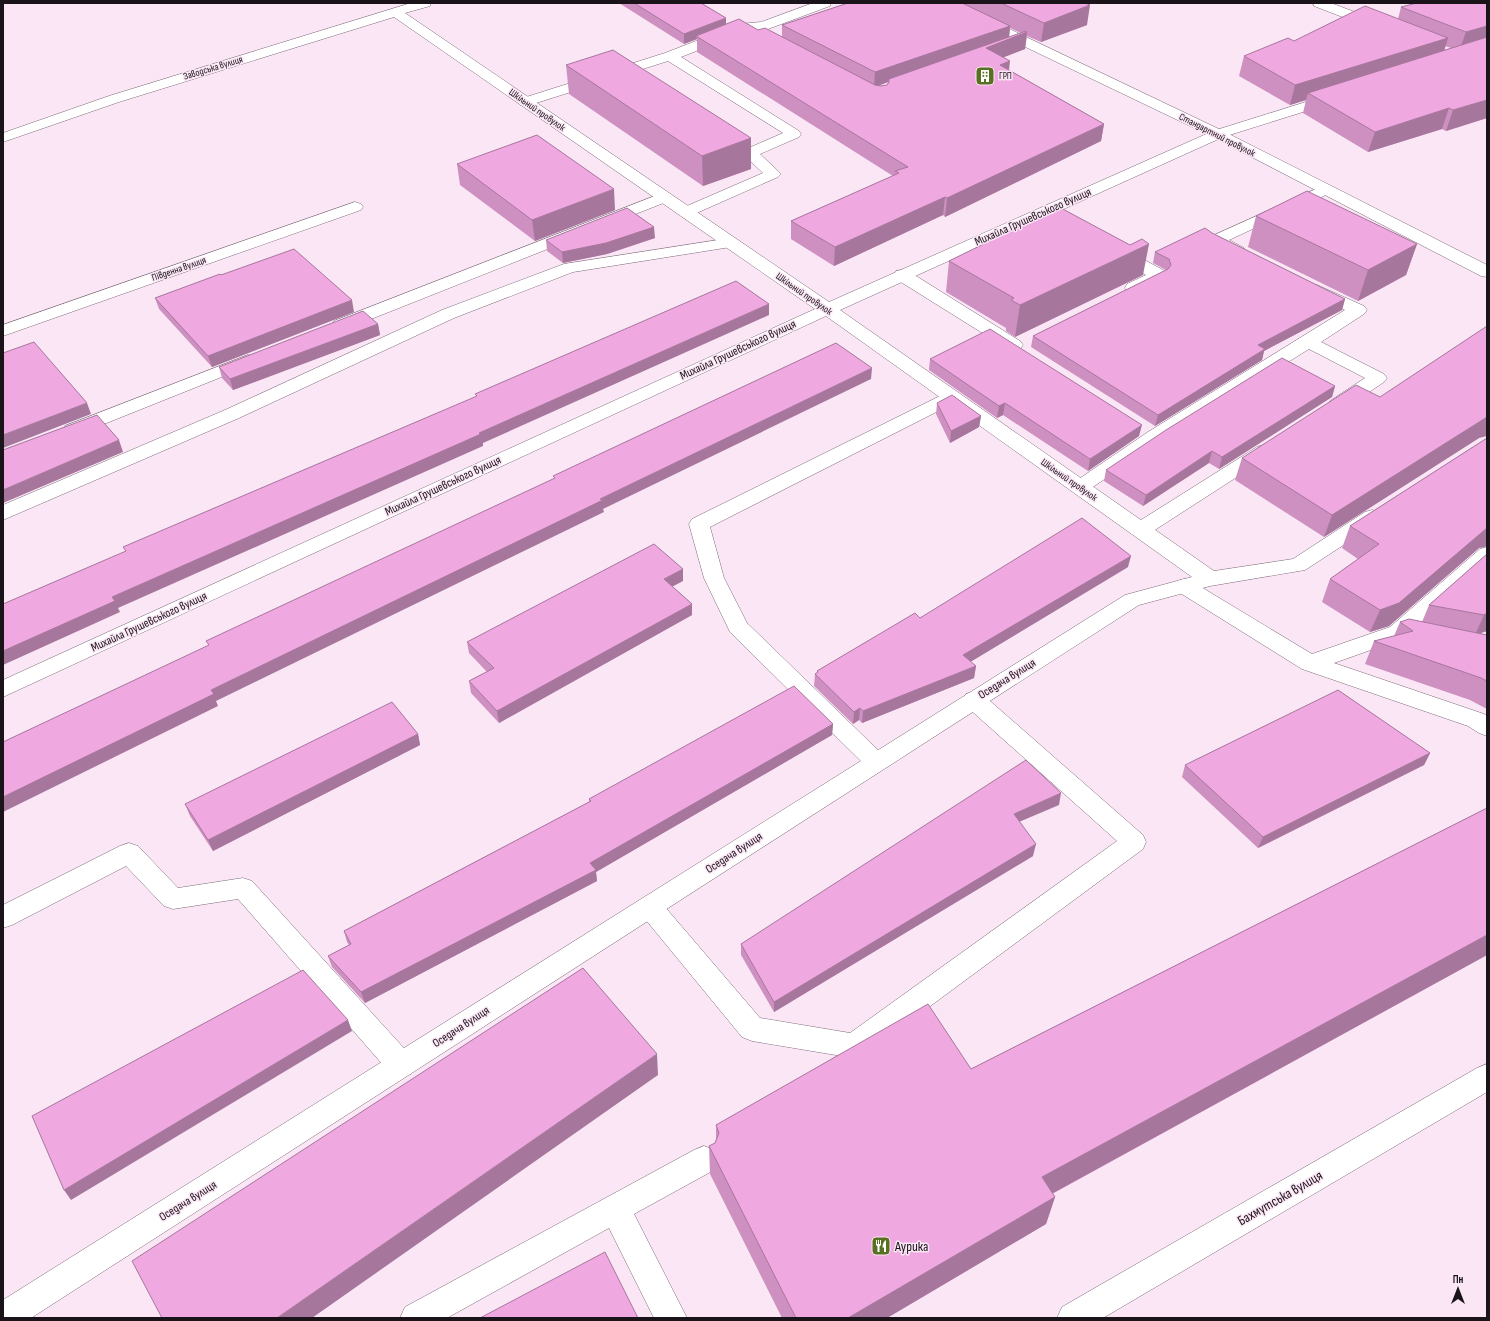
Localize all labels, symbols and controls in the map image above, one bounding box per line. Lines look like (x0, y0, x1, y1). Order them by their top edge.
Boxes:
street label: Заводська вулиця (182, 53, 244, 83)
building icon: ГРП (974, 65, 996, 87)
place label: ГРП (999, 70, 1012, 82)
street label: Шкільний провулок (507, 86, 568, 134)
street label: Стандартний провулок (1177, 111, 1257, 159)
street label: Михайла Грушевського вулиця (972, 184, 1094, 250)
street label: Південна вулиця (150, 254, 208, 284)
street label: Шкільний провулок (774, 270, 835, 318)
street label: Михайла Грушевського вулиця (678, 316, 799, 383)
street label: Михайла Грушевського вулиця (383, 452, 504, 519)
street label: Шкільний провулок (1039, 456, 1100, 504)
street label: Михайла Грушевського вулиця (89, 588, 210, 655)
street label: Оседача вулиця (975, 655, 1039, 703)
street label: Оседача вулиця (703, 829, 766, 877)
street label: Оседача вулиця (430, 1003, 493, 1051)
street label: Бахмутська вулиця (1235, 1167, 1325, 1229)
street label: Оседача вулиця (156, 1177, 220, 1225)
restaurant icon: Аурика (870, 1235, 892, 1257)
place label: Аурика (894, 1238, 928, 1255)
north arrow (1438, 1269, 1478, 1309)
text: Пн (1453, 1273, 1464, 1286)

